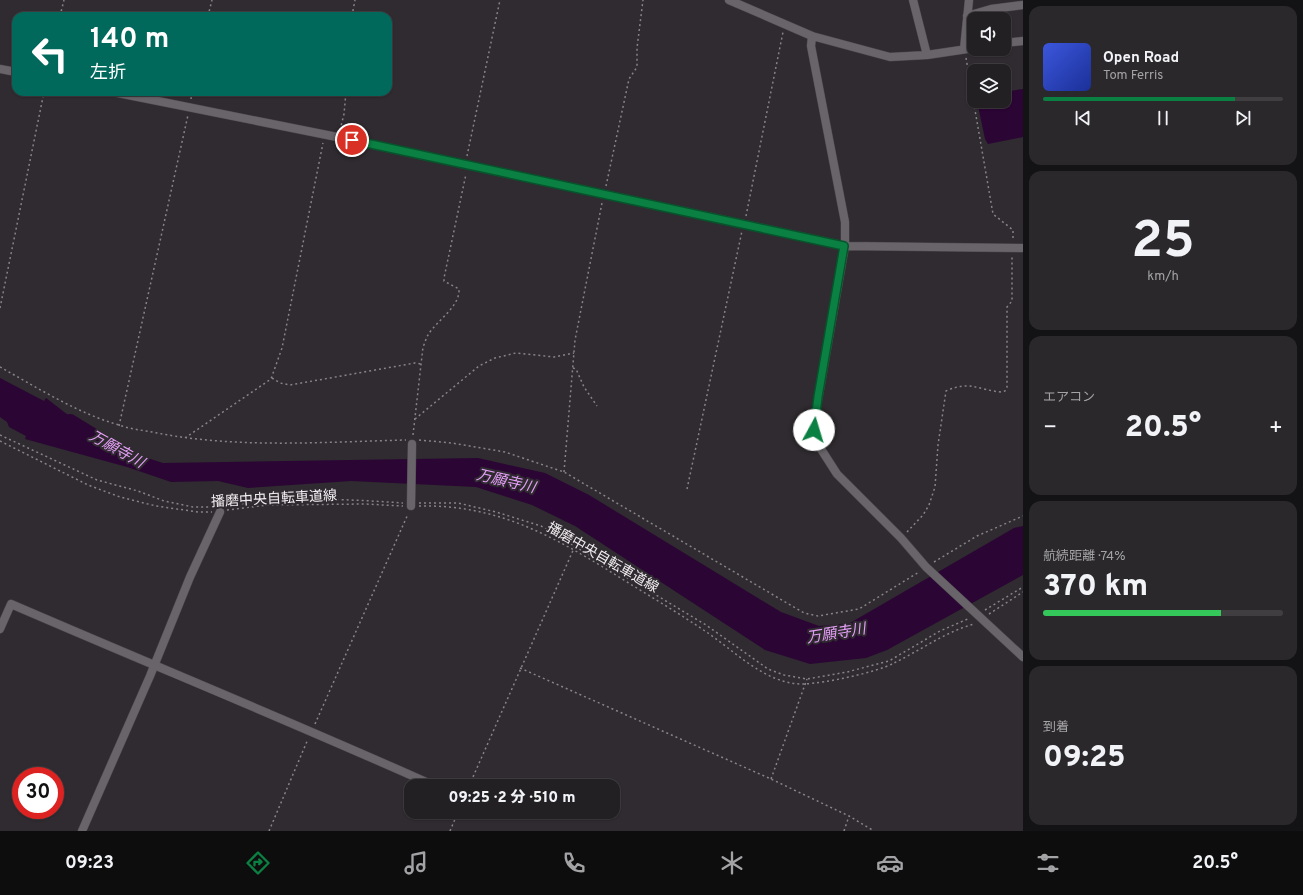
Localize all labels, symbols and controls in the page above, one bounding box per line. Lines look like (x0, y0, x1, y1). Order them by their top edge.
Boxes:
map controls (967, 12, 1011, 108)
button: sound (967, 12, 1011, 56)
text: 140 m (90, 22, 169, 58)
icon: left (24, 28, 76, 80)
text: Open Road (1103, 49, 1179, 68)
text: 左折 (90, 62, 126, 85)
button: layers (967, 64, 1011, 108)
text: Tom Ferris (1103, 68, 1163, 84)
icon: previous (1072, 107, 1094, 129)
icon: pause (1152, 107, 1174, 129)
icon: next (1232, 107, 1254, 129)
pin (335, 123, 369, 157)
icon: arrive (341, 129, 363, 151)
text: 25 (1131, 210, 1195, 276)
text: km/h (1147, 269, 1179, 285)
text: エアコン (1043, 390, 1095, 406)
position arrow (793, 409, 835, 451)
text: 20.5° (1125, 410, 1201, 447)
text: − (1043, 415, 1057, 442)
text: + (1269, 415, 1283, 442)
water label: 万願寺川 (85, 427, 149, 474)
water label: 万願寺川 (474, 466, 539, 499)
street label: 播磨中央自転車道線 (211, 488, 337, 511)
street label: 播磨中央自転車道線 (543, 519, 661, 597)
text: 航続距離 · 74% (1043, 549, 1125, 565)
text: 370 km (1043, 569, 1148, 606)
water label: 万願寺川 (805, 620, 869, 649)
text: 到着 (1043, 720, 1069, 736)
text: 09:25 (1043, 740, 1126, 777)
speed limit sign: 30 (12, 767, 64, 819)
text: 09:25 · 2 分 · 510 m (449, 789, 575, 808)
icon: directions (244, 849, 272, 877)
icon: music (402, 849, 430, 877)
icon: phone (560, 849, 588, 877)
icon: climate (718, 849, 746, 877)
icon: car (876, 849, 904, 877)
icon: filters (1034, 849, 1062, 877)
text: 09:23 (65, 852, 114, 875)
text: 20.5° (1192, 852, 1238, 875)

